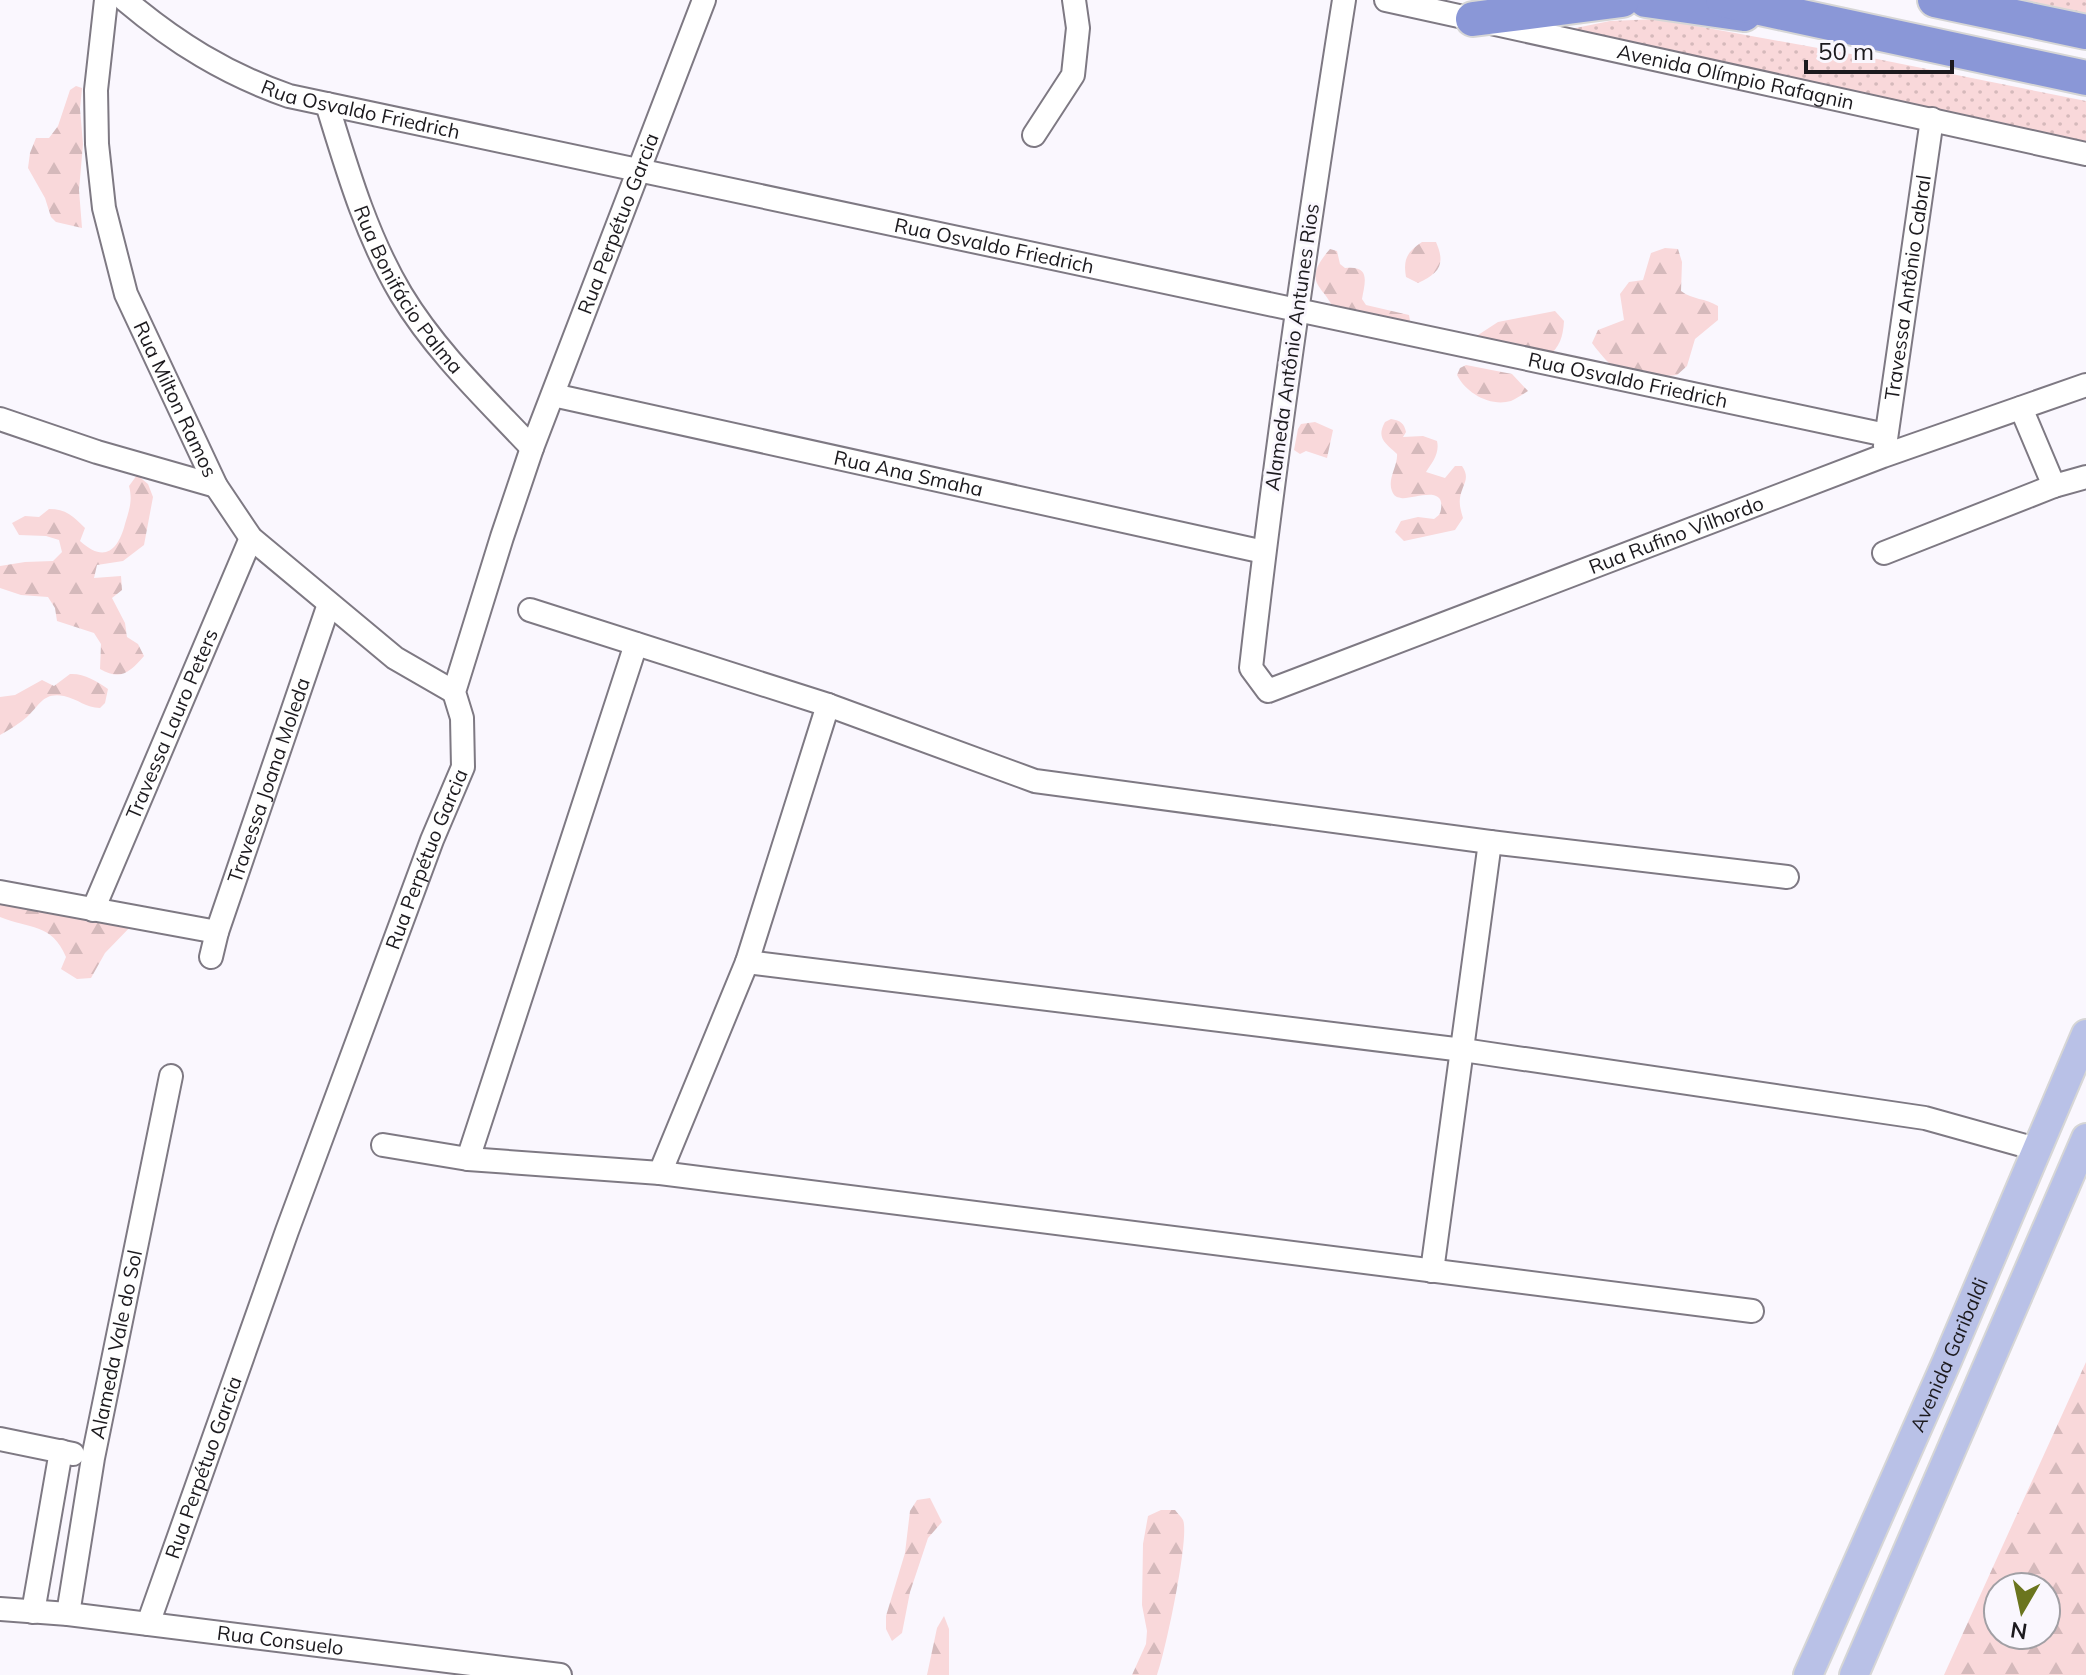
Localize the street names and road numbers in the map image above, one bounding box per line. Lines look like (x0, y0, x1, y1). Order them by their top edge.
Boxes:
street label: Avenida Olímpio Rafagnin (1615, 38, 1857, 115)
street label: Rua Osvaldo Friedrich (258, 74, 462, 144)
street label: Rua Perpétuo Garcia (572, 129, 664, 317)
street label: Travessa Antônio Cabral (1879, 173, 1936, 402)
street label: Rua Bonifácio Palma (349, 202, 469, 378)
street label: Alameda Antônio Antunes Rios (1259, 202, 1324, 492)
street label: Rua Osvaldo Friedrich (892, 212, 1096, 279)
street label: Rua Milton Ramos (129, 317, 223, 481)
street label: Rua Osvaldo Friedrich (1526, 346, 1730, 413)
street label: Rua Ana Smaha (832, 444, 985, 502)
street label: Rua Rufino Vilhordo (1585, 490, 1767, 579)
street label: Travessa Lauro Peters (120, 625, 223, 823)
street label: Travessa Joana Moleda (222, 674, 315, 886)
street label: Rua Perpétuo Garcia (380, 765, 473, 953)
street label: Alameda Vale do Sol (84, 1248, 147, 1441)
street label: Avenida Garibaldi (1904, 1274, 1993, 1435)
street label: Rua Perpétuo Garcia (159, 1373, 247, 1562)
street label: Rua Consuelo (216, 1620, 345, 1660)

